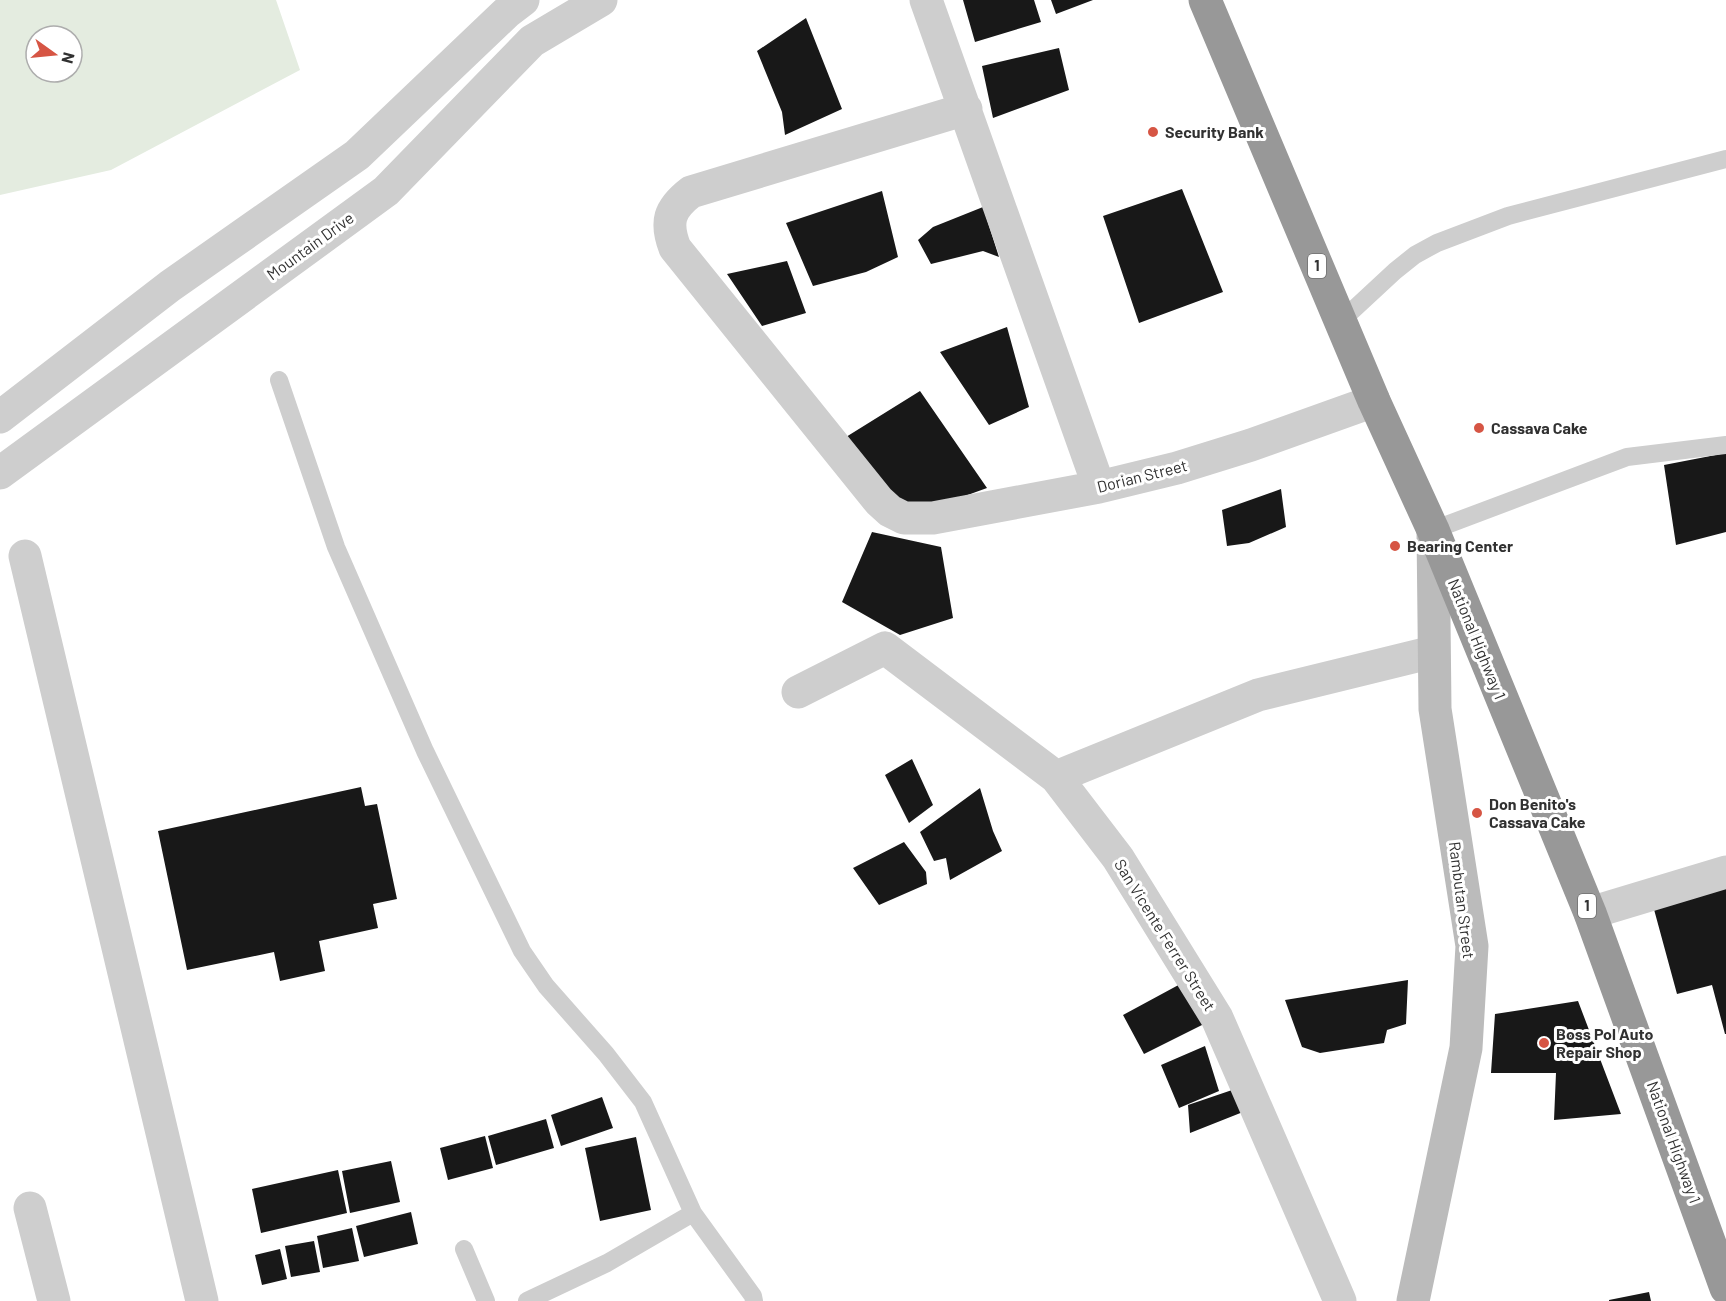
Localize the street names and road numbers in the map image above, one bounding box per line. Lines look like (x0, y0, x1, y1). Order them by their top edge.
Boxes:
street label: Mountain Drive (262, 208, 357, 284)
road number: 1 (1308, 254, 1326, 278)
street label: Dorian Street (1095, 455, 1189, 496)
street label: National Highway 1 (1445, 576, 1510, 702)
street label: Rambutan Street (1446, 840, 1479, 960)
street label: San Vicente Ferrer Street (1111, 855, 1220, 1014)
road number: 1 (1578, 894, 1596, 918)
street label: National Highway 1 (1644, 1078, 1705, 1205)

